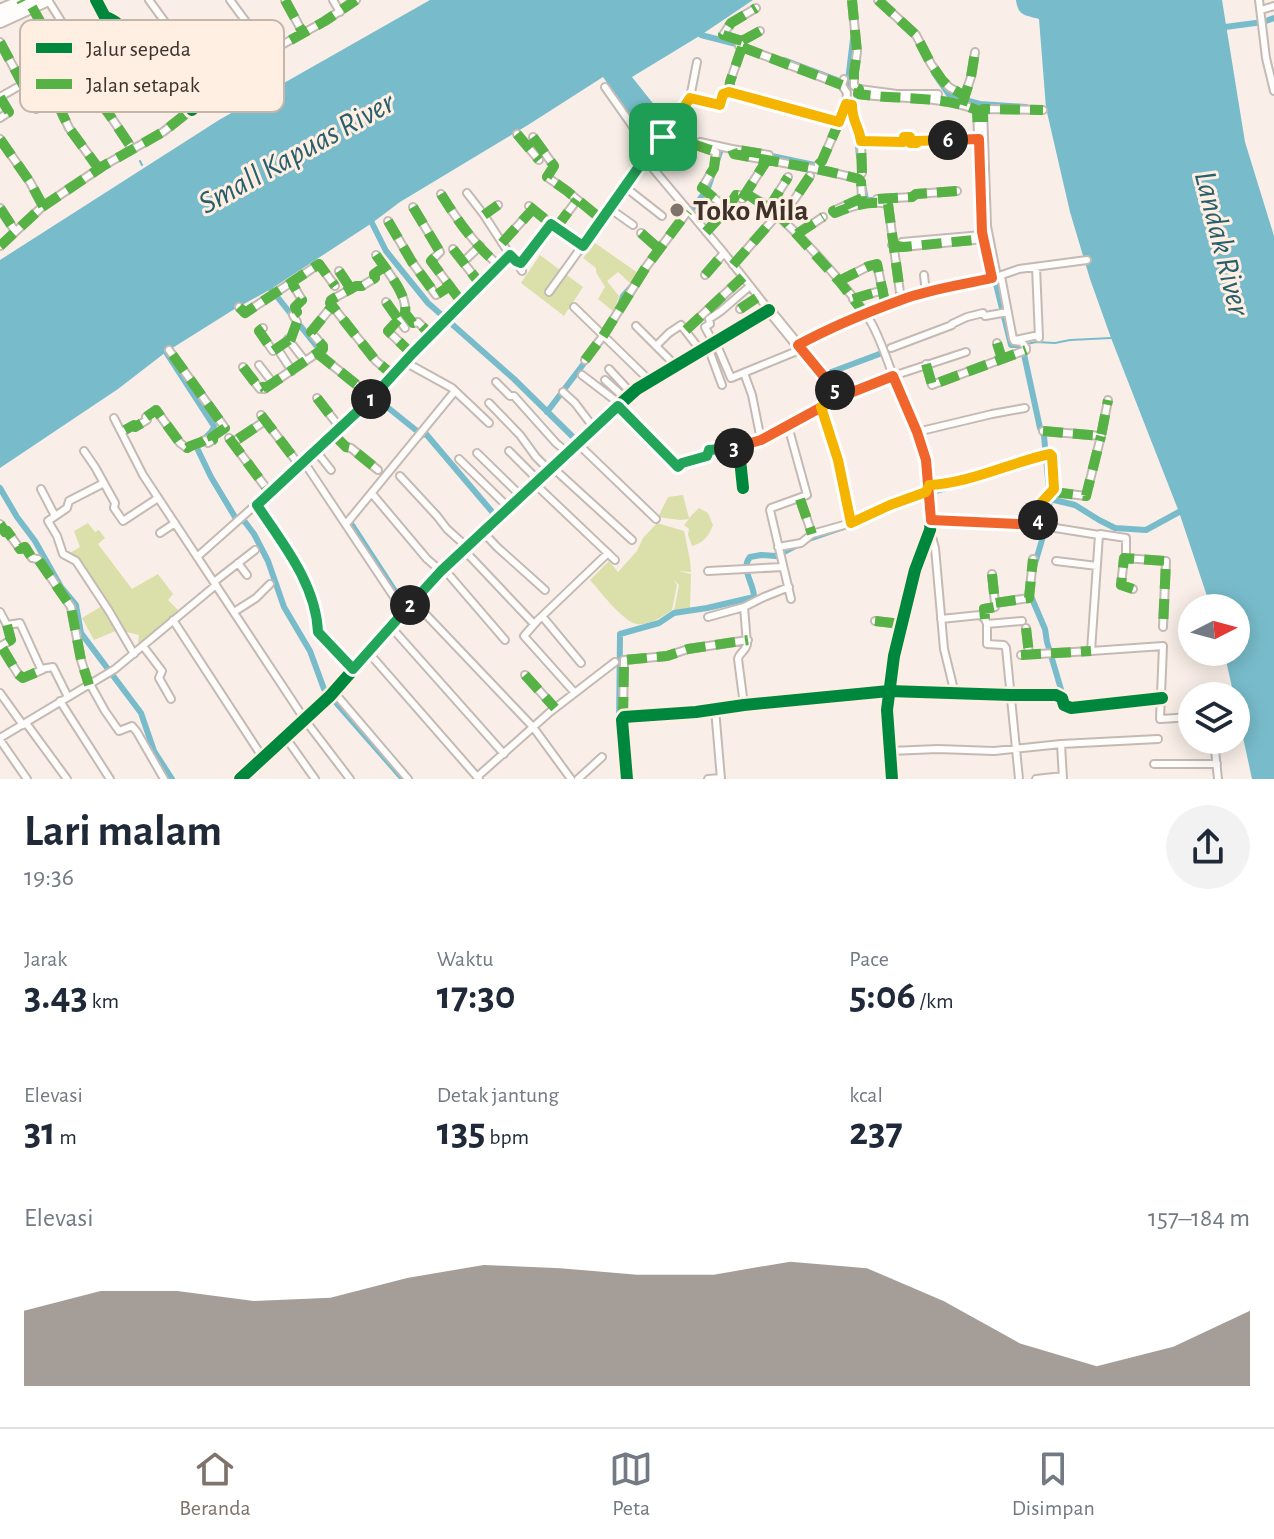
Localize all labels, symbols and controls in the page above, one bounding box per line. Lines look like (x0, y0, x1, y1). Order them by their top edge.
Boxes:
legend (20, 20, 284, 112)
text: Jalur sepeda (86, 38, 191, 60)
text: Jalan setapak (86, 74, 200, 96)
water label: Small Kapuas River (193, 85, 402, 221)
pin (629, 103, 697, 171)
icon: arrive (641, 115, 685, 159)
pin: 6 (928, 120, 968, 160)
text: 6 (943, 129, 953, 151)
water label: Landak River (1189, 168, 1256, 320)
place label: Toko Mila (693, 196, 809, 226)
marker: Toko Mila (668, 201, 686, 219)
pin: 5 (815, 370, 855, 410)
pin: 1 (351, 379, 391, 419)
text: 5 (830, 379, 840, 401)
text: 1 (367, 388, 375, 410)
pin: 3 (714, 428, 754, 468)
text: 3 (729, 437, 739, 459)
pin: 4 (1018, 500, 1058, 540)
text: 4 (1032, 509, 1044, 531)
pin: 2 (390, 585, 430, 625)
text: 2 (405, 594, 415, 616)
north arrow (1178, 594, 1250, 666)
map controls (1178, 594, 1250, 754)
button: layers (1178, 682, 1250, 754)
button: share (1166, 805, 1250, 889)
text: Lari malam (24, 810, 222, 854)
text: 19:36 (24, 864, 74, 890)
text: Jarak (24, 948, 67, 970)
text: Waktu (437, 948, 494, 970)
text: Pace (849, 948, 889, 970)
text: 3.43 (24, 976, 88, 1016)
text: 17:30 (437, 976, 516, 1016)
text: 5:06 (849, 976, 916, 1016)
text: km (88, 990, 119, 1012)
text: /km (916, 990, 954, 1012)
text: Elevasi (24, 1084, 83, 1106)
text: Detak jantung (437, 1084, 559, 1106)
text: kcal (849, 1084, 883, 1106)
text: 31 (24, 1112, 56, 1152)
text: 135 (437, 1112, 486, 1152)
text: 237 (849, 1112, 903, 1152)
text: m (56, 1126, 77, 1148)
text: bpm (486, 1126, 529, 1148)
text: Elevasi (24, 1205, 93, 1231)
text: 157–184 m (1148, 1205, 1250, 1231)
tab: Beranda (179, 1447, 251, 1521)
tab: Peta (609, 1447, 653, 1521)
tab: Disimpan (1012, 1447, 1095, 1521)

